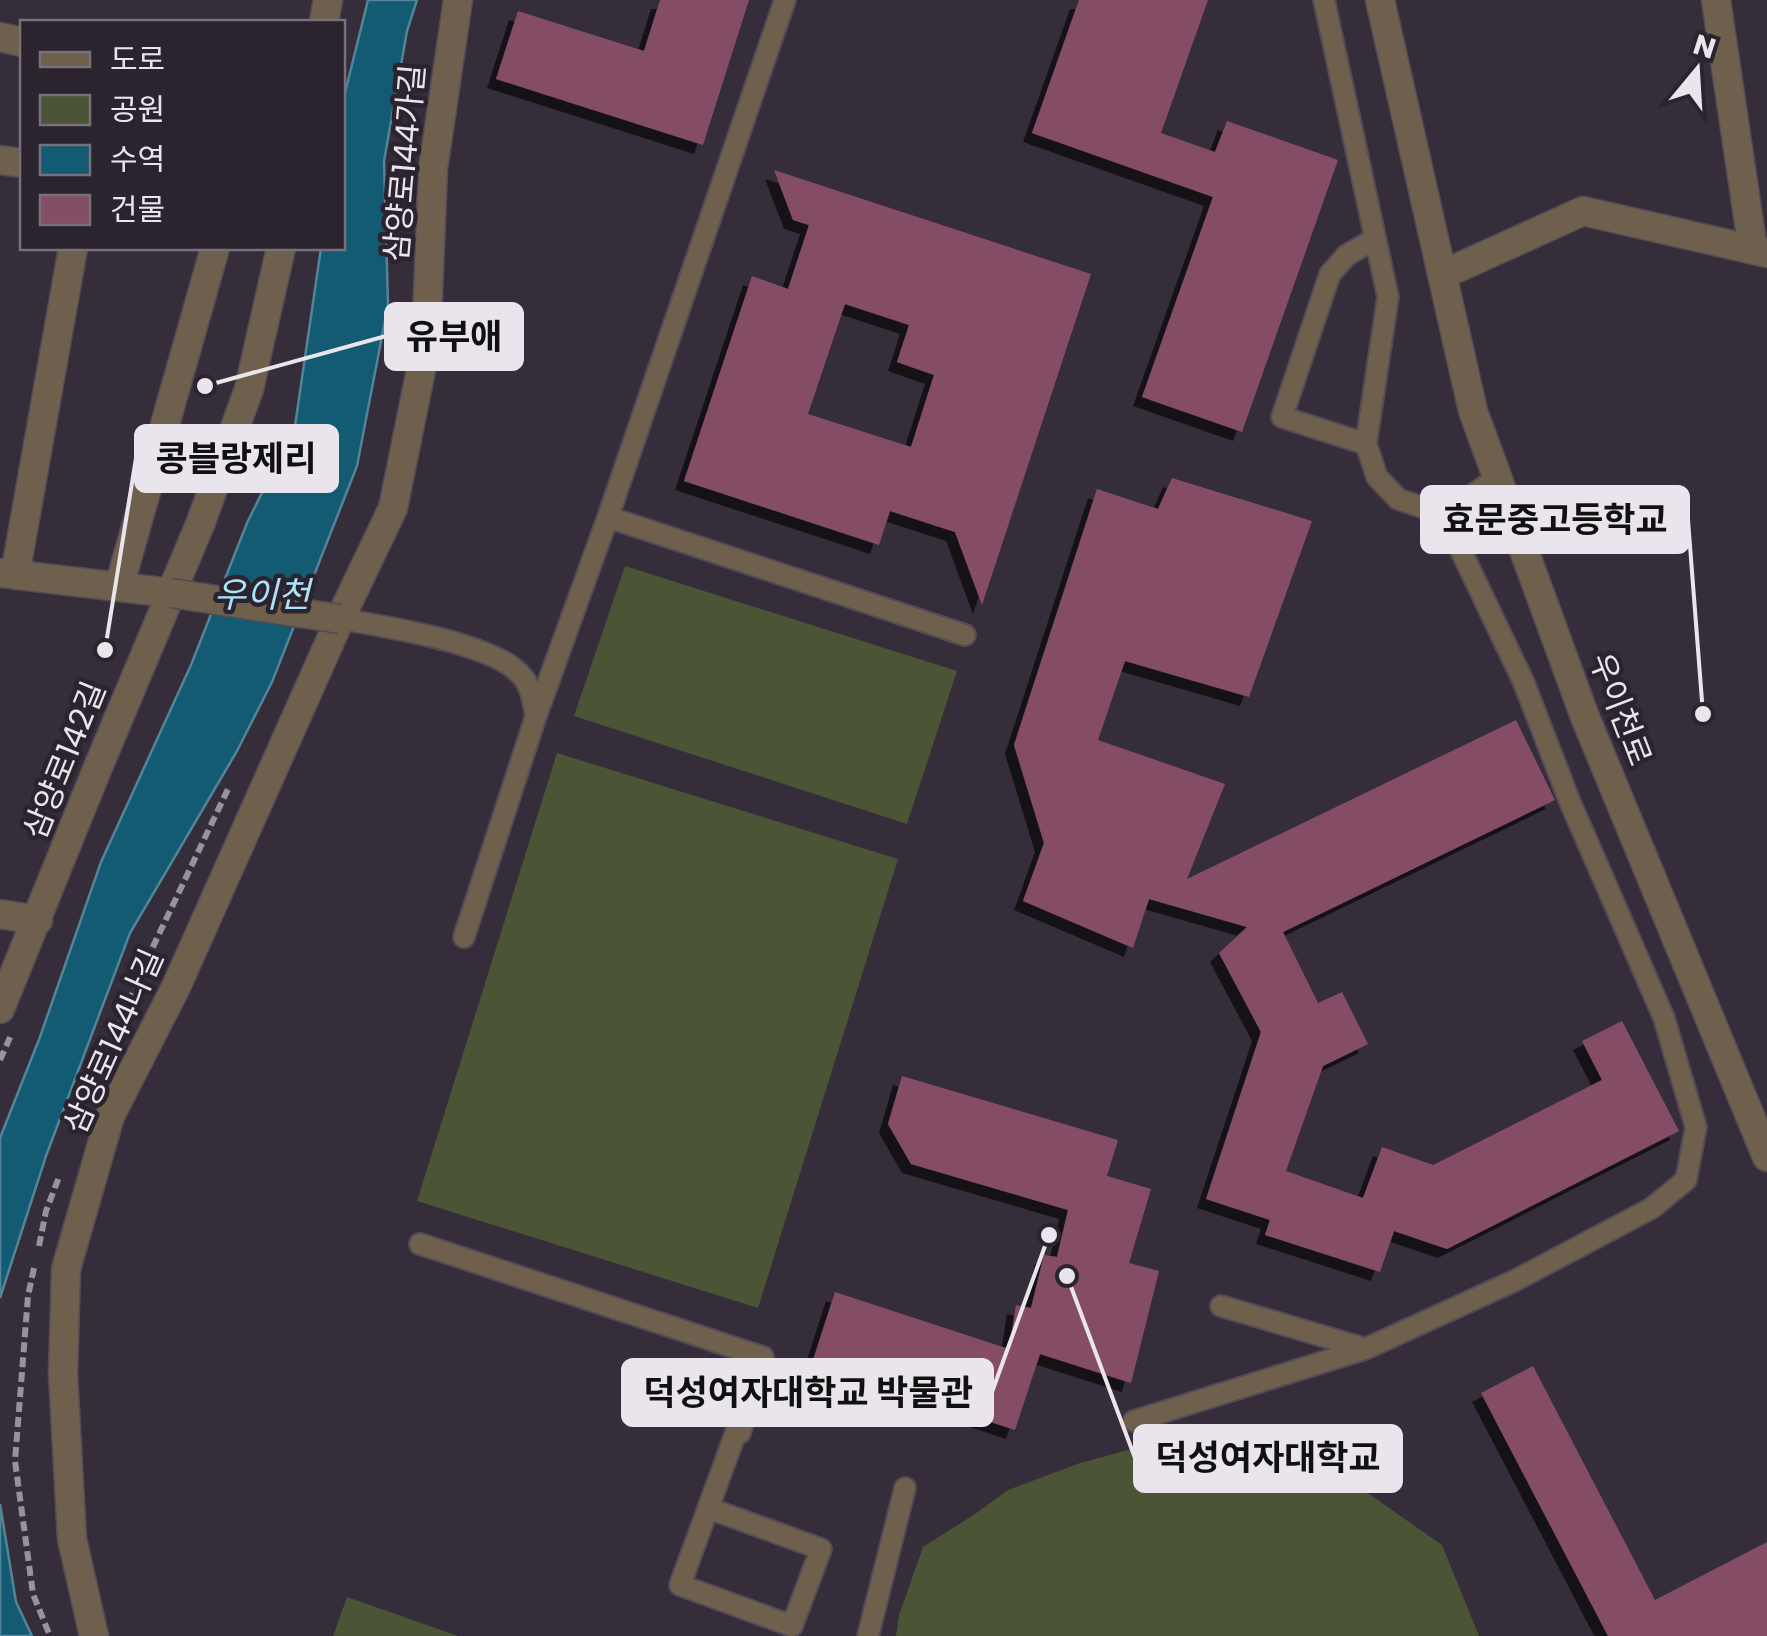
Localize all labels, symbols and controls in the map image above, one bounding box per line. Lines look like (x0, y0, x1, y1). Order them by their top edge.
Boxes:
legend (20, 20, 345, 250)
north arrow (1647, 20, 1747, 120)
text: N (1689, 25, 1721, 68)
text: 도로 (110, 38, 165, 81)
street label: 삼양로144가길 (373, 63, 435, 263)
text: 공원 (110, 88, 165, 131)
text: 수역 (110, 138, 165, 181)
text: 건물 (110, 188, 165, 231)
callout: 유부애 (386, 304, 522, 369)
text: 유부애 (406, 312, 502, 361)
callout: 콩블랑제리 (136, 426, 337, 491)
text: 콩블랑제리 (155, 434, 317, 483)
callout: 효문중고등학교 (1422, 487, 1688, 552)
text: 효문중고등학교 (1442, 495, 1668, 544)
water label: 우이천 (214, 570, 314, 619)
street label: 우이천로 (1579, 646, 1663, 772)
street label: 삼양로142길 (12, 674, 116, 846)
street label: 삼양로144나길 (52, 942, 174, 1140)
callout: 덕성여자대학교 박물관 (623, 1360, 992, 1425)
text: 덕성여자대학교 박물관 (643, 1368, 973, 1417)
callout: 덕성여자대학교 (1135, 1426, 1401, 1491)
text: 덕성여자대학교 (1155, 1433, 1381, 1482)

